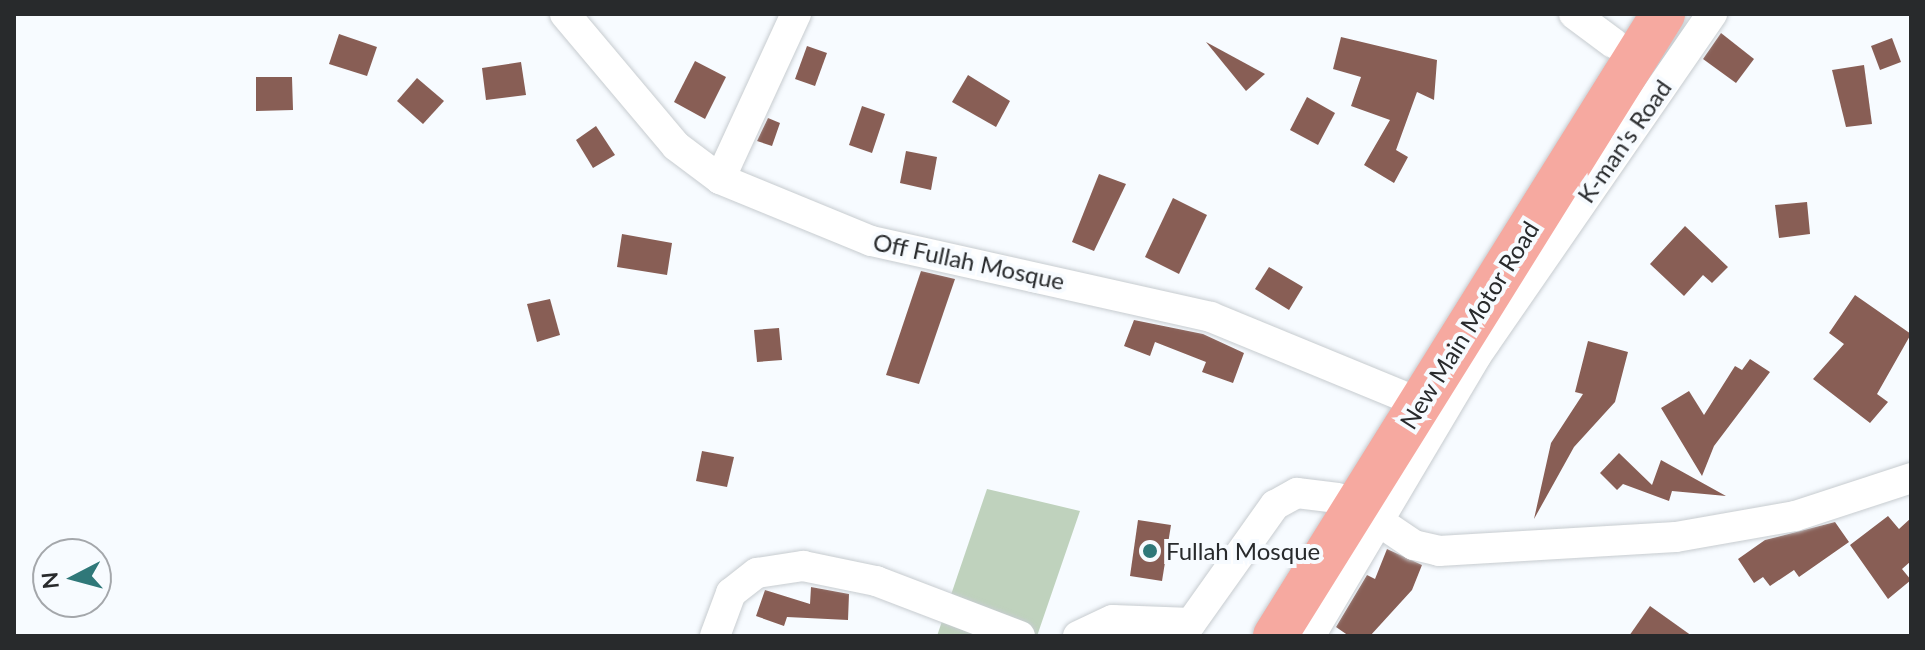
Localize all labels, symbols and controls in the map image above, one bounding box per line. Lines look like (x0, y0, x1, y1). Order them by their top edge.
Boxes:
street label: K-man's Road (1571, 74, 1677, 208)
street label: New Main Motor Road (1393, 216, 1545, 434)
street label: Off Fullah Mosque (870, 227, 1068, 295)
place label: Fullah Mosque (1166, 537, 1320, 565)
north arrow (32, 538, 112, 618)
marker: Fullah Mosque (1141, 542, 1159, 560)
text: N (35, 571, 64, 590)

